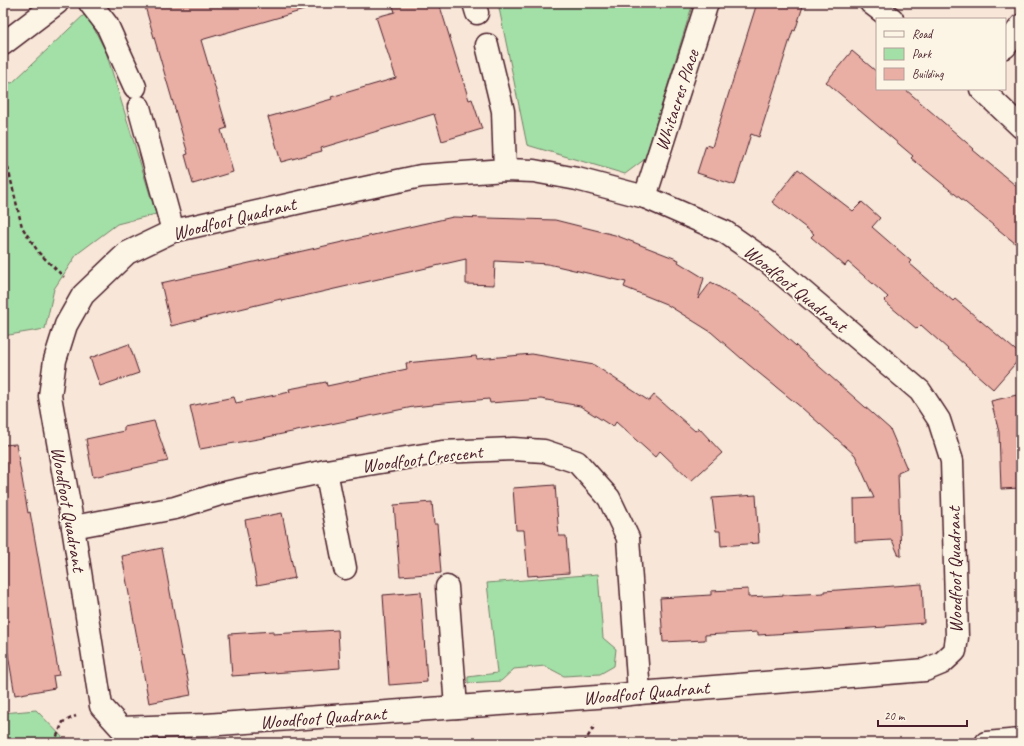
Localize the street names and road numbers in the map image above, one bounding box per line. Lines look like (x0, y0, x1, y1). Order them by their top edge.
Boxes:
street label: Whitacres Place (649, 45, 705, 154)
street label: Woodfoot Quadrant (170, 192, 300, 246)
street label: Woodfoot Quadrant (739, 240, 853, 339)
street label: Woodfoot Crescent (361, 440, 485, 478)
street label: Woodfoot Quadrant (45, 445, 91, 575)
street label: Woodfoot Quadrant (942, 505, 968, 633)
street label: Woodfoot Quadrant (582, 675, 712, 710)
street label: Woodfoot Quadrant (259, 702, 389, 734)

